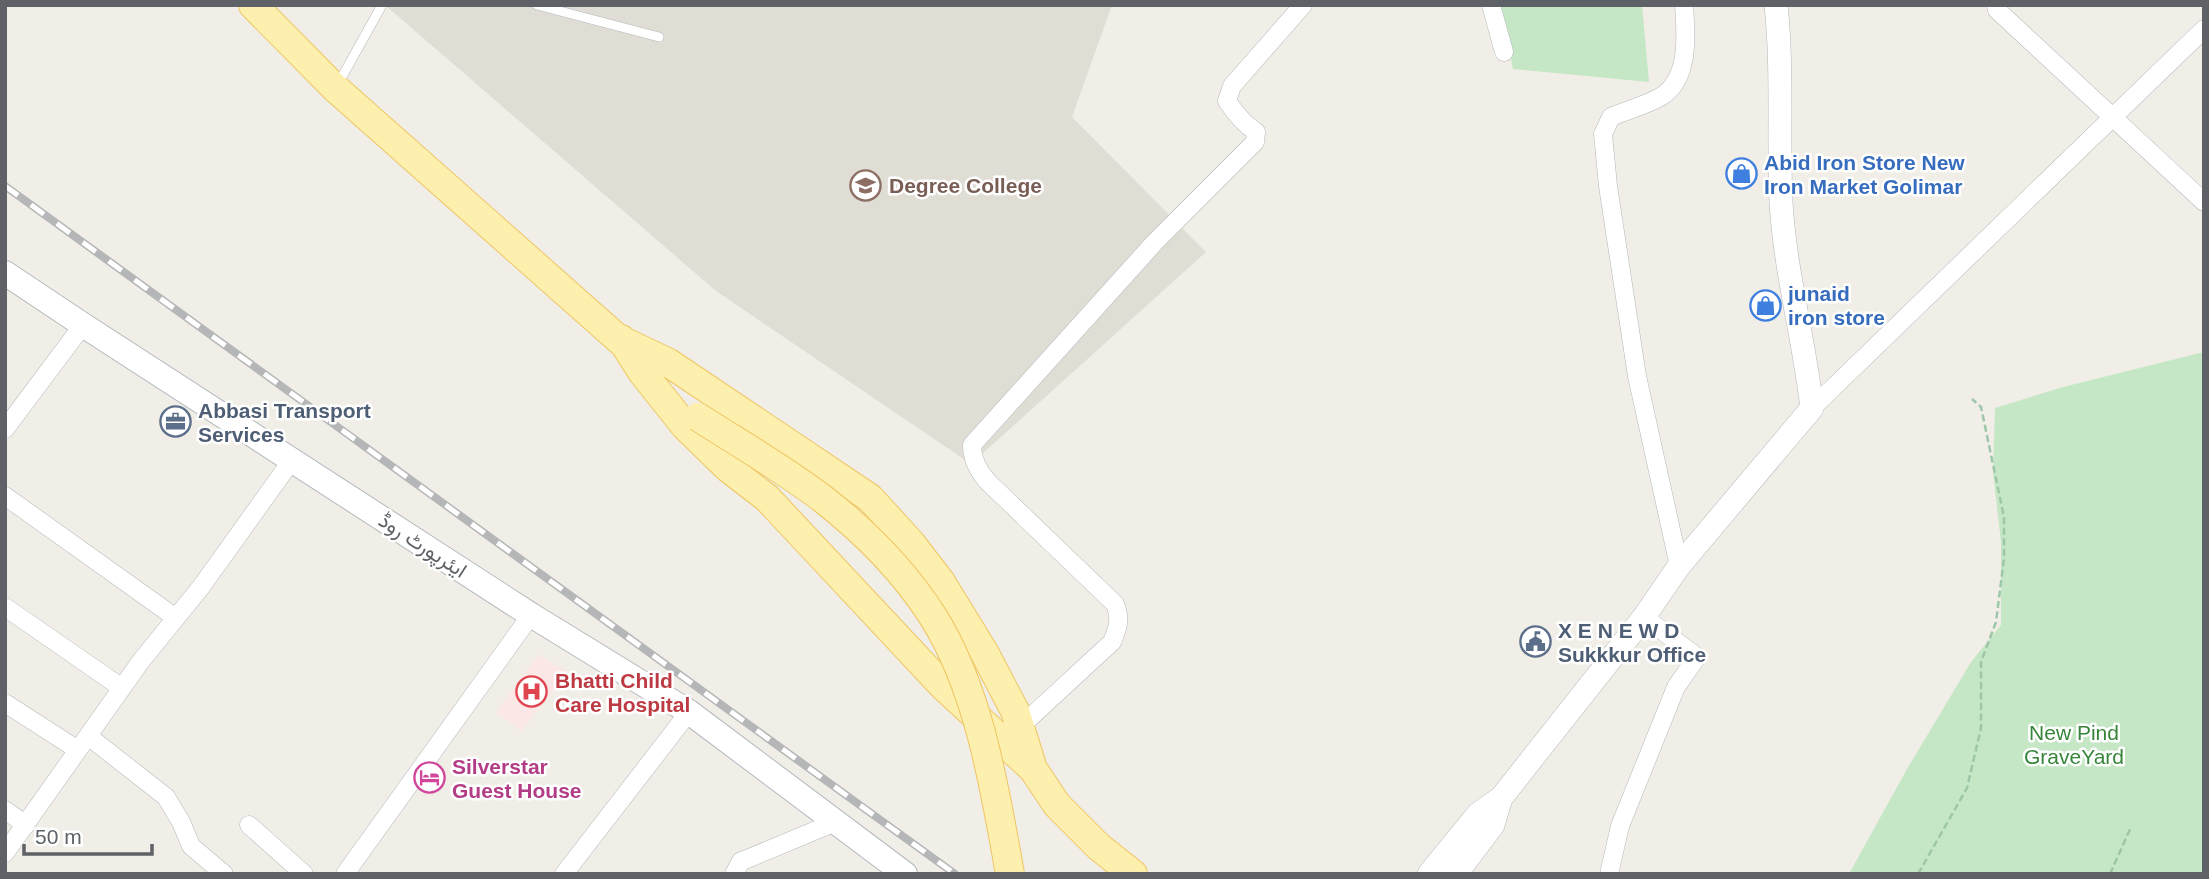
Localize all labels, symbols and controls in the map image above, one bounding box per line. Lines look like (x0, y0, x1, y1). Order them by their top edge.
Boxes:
place label: Abid Iron Store New Iron Market Golimar (1764, 151, 1965, 198)
shop icon: Abid Iron Store New Iron Market Golimar (1724, 157, 1758, 191)
school or university icon: Degree College (849, 168, 883, 202)
place label: Degree College (889, 174, 1042, 197)
place label: junaid iron store (1787, 282, 1885, 329)
shop icon: junaid iron store (1748, 288, 1782, 322)
place label: Abbasi Transport Services (198, 399, 371, 446)
office icon: Abbasi Transport Services (158, 405, 192, 439)
street label: ایئرپورٹ روڈ (373, 508, 471, 584)
place label: X E N E W D Sukkkur Office (1558, 619, 1706, 666)
public building icon: X E N E W D Sukkkur Office (1518, 625, 1552, 659)
place label: Bhatti Child Care Hospital (555, 669, 690, 716)
hospital icon: Bhatti Child Care Hospital (515, 675, 549, 709)
park label: New Pind GraveYard (2024, 721, 2124, 768)
place label: Silverstar Guest House (452, 755, 582, 802)
hotel icon: Silverstar Guest House (412, 761, 446, 795)
scale bar (24, 812, 152, 856)
text: 50 m (35, 825, 82, 848)

